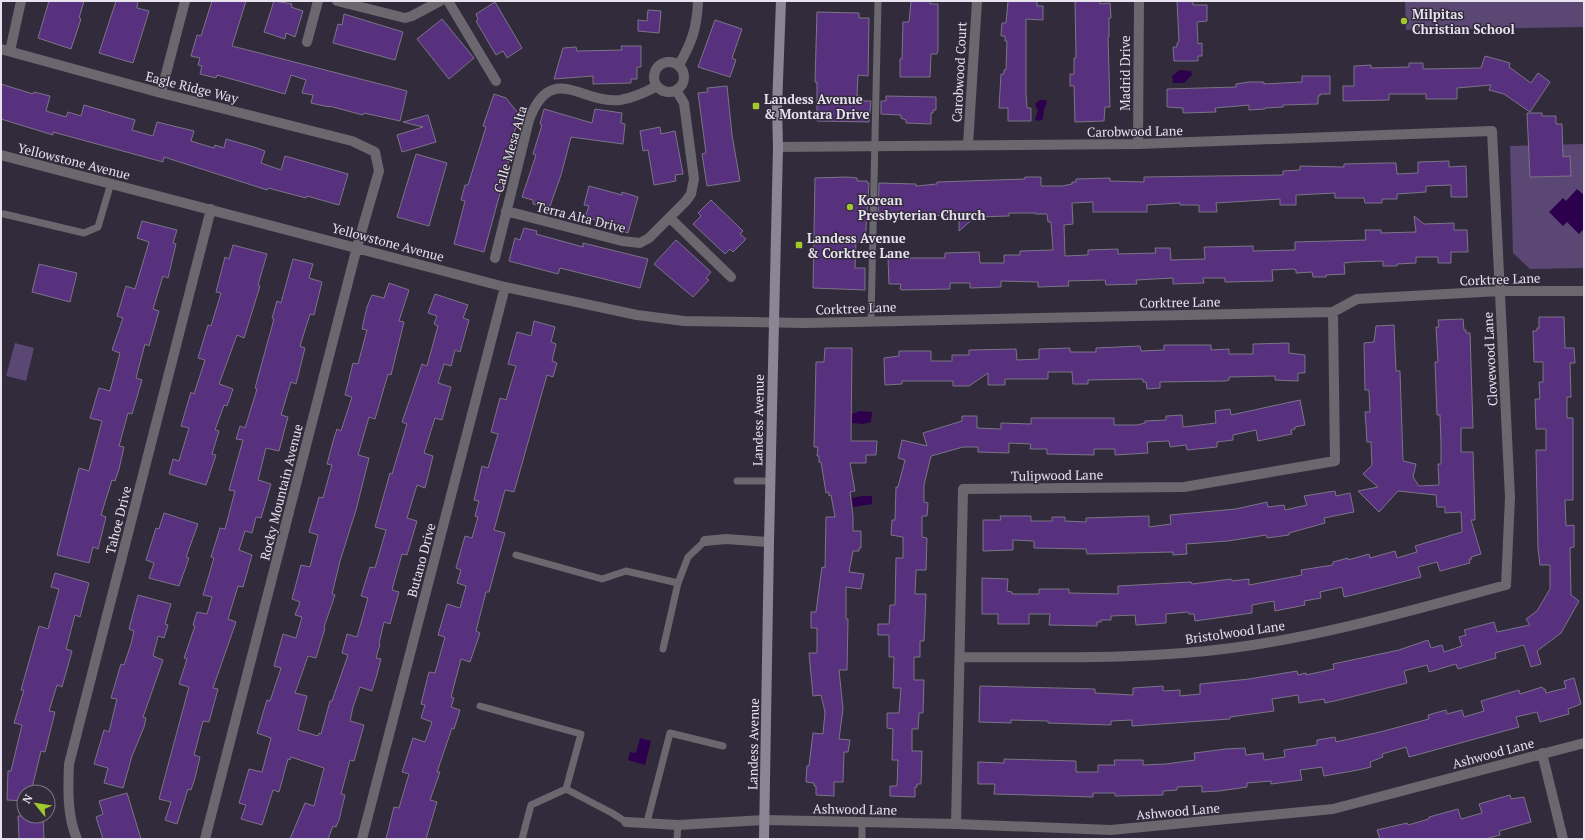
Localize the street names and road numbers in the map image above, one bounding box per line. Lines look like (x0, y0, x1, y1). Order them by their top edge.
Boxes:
street label: Carobwood Court (947, 21, 971, 123)
street label: Madrid Drive (1116, 35, 1134, 111)
street label: Eagle Ridge Way (144, 67, 241, 107)
street label: Calle Mesa Alta (489, 103, 531, 195)
street label: Carobwood Lane (1087, 121, 1183, 141)
street label: Yellowstone Avenue (16, 138, 132, 184)
street label: Terra Alta Drive (534, 197, 628, 237)
street label: Yellowstone Avenue (330, 218, 446, 266)
street label: Corktree Lane (1459, 269, 1541, 289)
street label: Corktree Lane (1139, 292, 1221, 312)
street label: Corktree Lane (815, 298, 897, 318)
street label: Clovewood Lane (1479, 312, 1501, 406)
street label: Landess Avenue (748, 374, 768, 466)
street label: Rocky Mountain Avenue (255, 422, 307, 562)
street label: Tulipwood Lane (1011, 465, 1103, 485)
street label: Tahoe Drive (101, 484, 135, 556)
street label: Butano Drive (402, 521, 440, 599)
street label: Bristolwood Lane (1184, 616, 1286, 648)
street label: Landess Avenue (743, 698, 763, 790)
street label: Ashwood Lane (1450, 733, 1536, 773)
street label: Ashwood Lane (1135, 798, 1221, 824)
street label: Ashwood Lane (813, 799, 897, 819)

